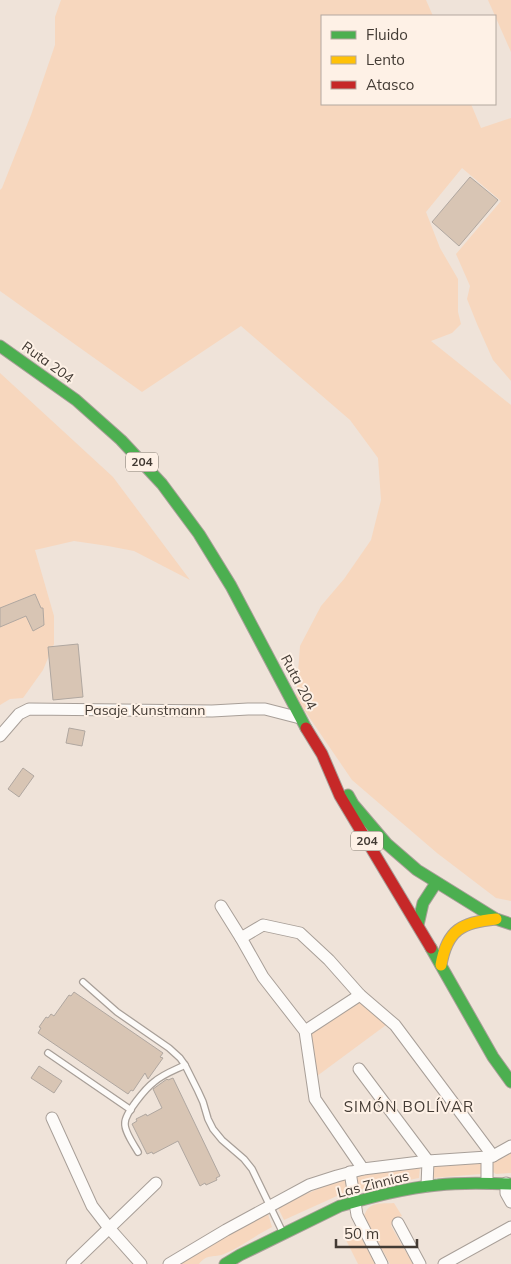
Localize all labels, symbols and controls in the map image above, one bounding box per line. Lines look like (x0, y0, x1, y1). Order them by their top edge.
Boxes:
legend (321, 15, 496, 105)
text: Fluido (366, 25, 408, 44)
text: Lento (366, 50, 405, 69)
text: Atasco (366, 75, 414, 94)
street label: Ruta 204 (18, 337, 78, 387)
road number: 204 (126, 452, 158, 472)
street label: Ruta 204 (277, 651, 321, 713)
street label: Pasaje Kunstmann (84, 701, 206, 719)
road number: 204 (351, 831, 383, 850)
district label: SIMÓN BOLÍVAR (344, 1097, 474, 1116)
street label: Las Zinnias (335, 1166, 411, 1202)
scale bar (336, 1216, 417, 1248)
text: 50 m (344, 1224, 379, 1243)

